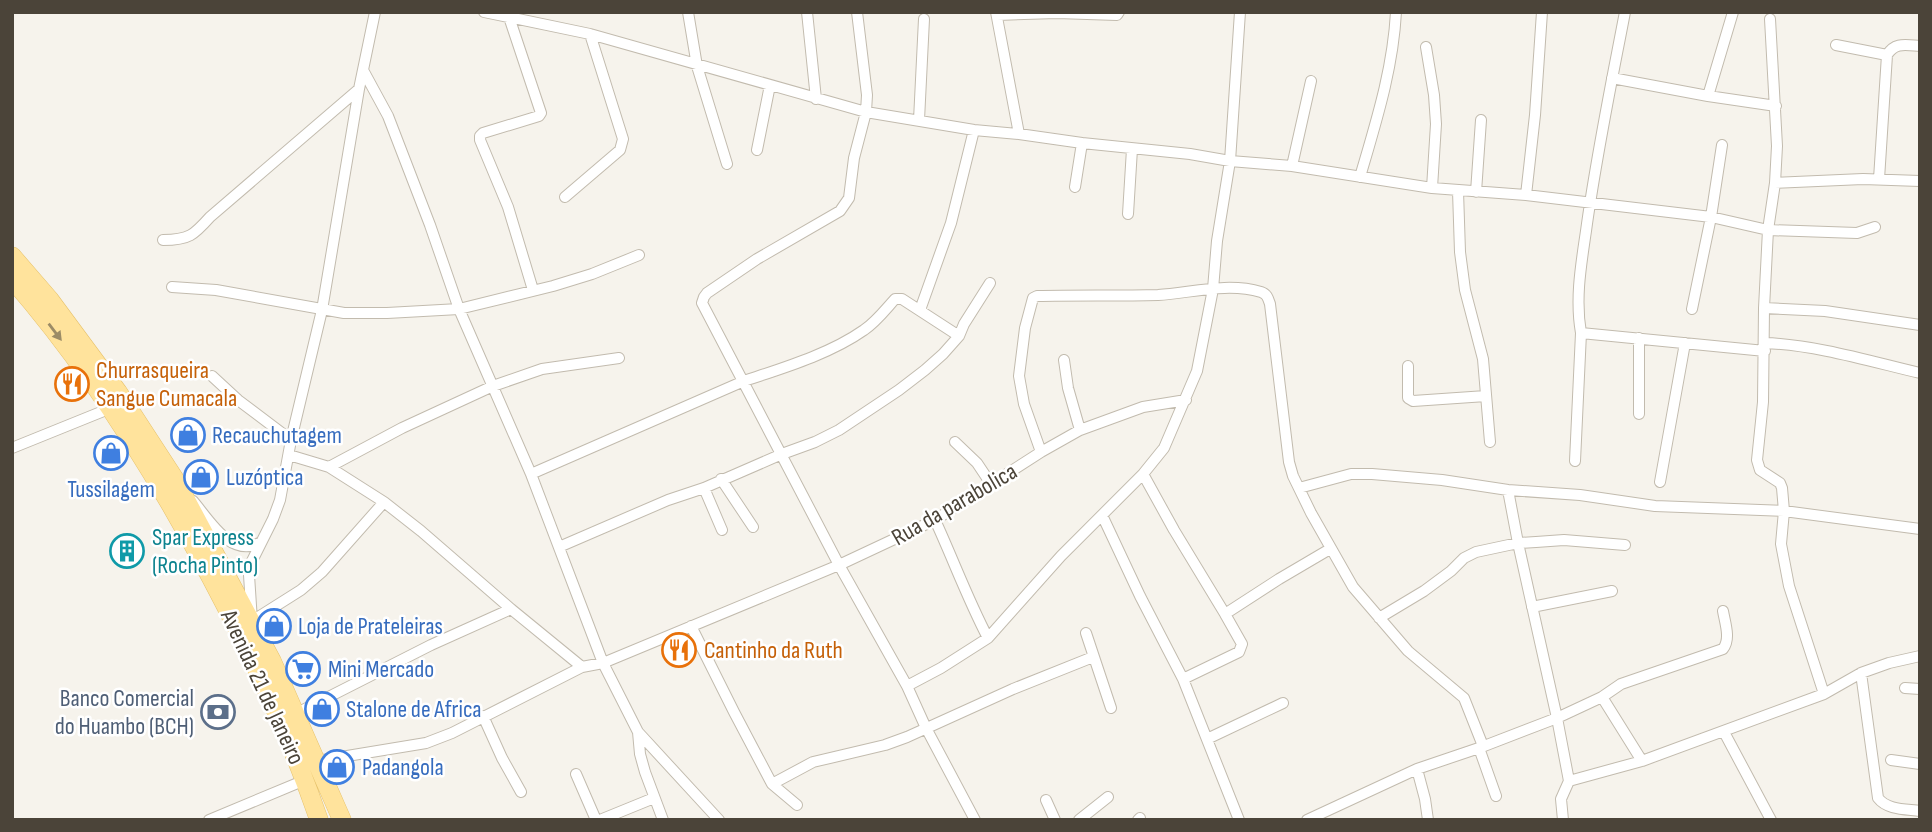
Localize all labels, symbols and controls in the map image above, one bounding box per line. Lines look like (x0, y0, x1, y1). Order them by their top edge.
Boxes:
one-way arrow (48, 323, 62, 341)
place label: Churrasqueira Sangue Cumacala (96, 356, 237, 413)
restaurant icon: Churrasqueira Sangue Cumacala (53, 365, 91, 403)
shop icon: Recauchutagem (169, 416, 207, 454)
place label: Recauchutagem (212, 421, 342, 450)
shop icon: Tussilagem (92, 434, 130, 472)
street label: Rua da parabolica (886, 457, 1022, 552)
shop icon: Luzóptica (182, 458, 220, 496)
place label: Luzóptica (226, 463, 303, 492)
place label: Tussilagem (67, 475, 155, 504)
place label: Spar Express (Rocha Pinto) (152, 523, 258, 580)
building icon: Spar Express (Rocha Pinto) (108, 532, 146, 570)
street label: Avenida 21 de Janeiro (214, 604, 311, 769)
shop icon: Loja de Prateleiras (255, 607, 293, 645)
place label: Loja de Prateleiras (298, 612, 443, 641)
restaurant icon: Cantinho da Ruth (660, 631, 698, 669)
place label: Cantinho da Ruth (704, 636, 843, 665)
supermarket icon: Mini Mercado (284, 650, 322, 688)
place label: Mini Mercado (328, 655, 434, 684)
place label: Banco Comercial do Huambo (BCH) (55, 684, 194, 741)
shop icon: Stalone de Africa (303, 690, 341, 728)
bank icon: Banco Comercial do Huambo (BCH) (199, 693, 237, 731)
place label: Stalone de Africa (346, 695, 482, 724)
shop icon: Padangola (318, 748, 356, 786)
place label: Padangola (362, 753, 444, 782)

